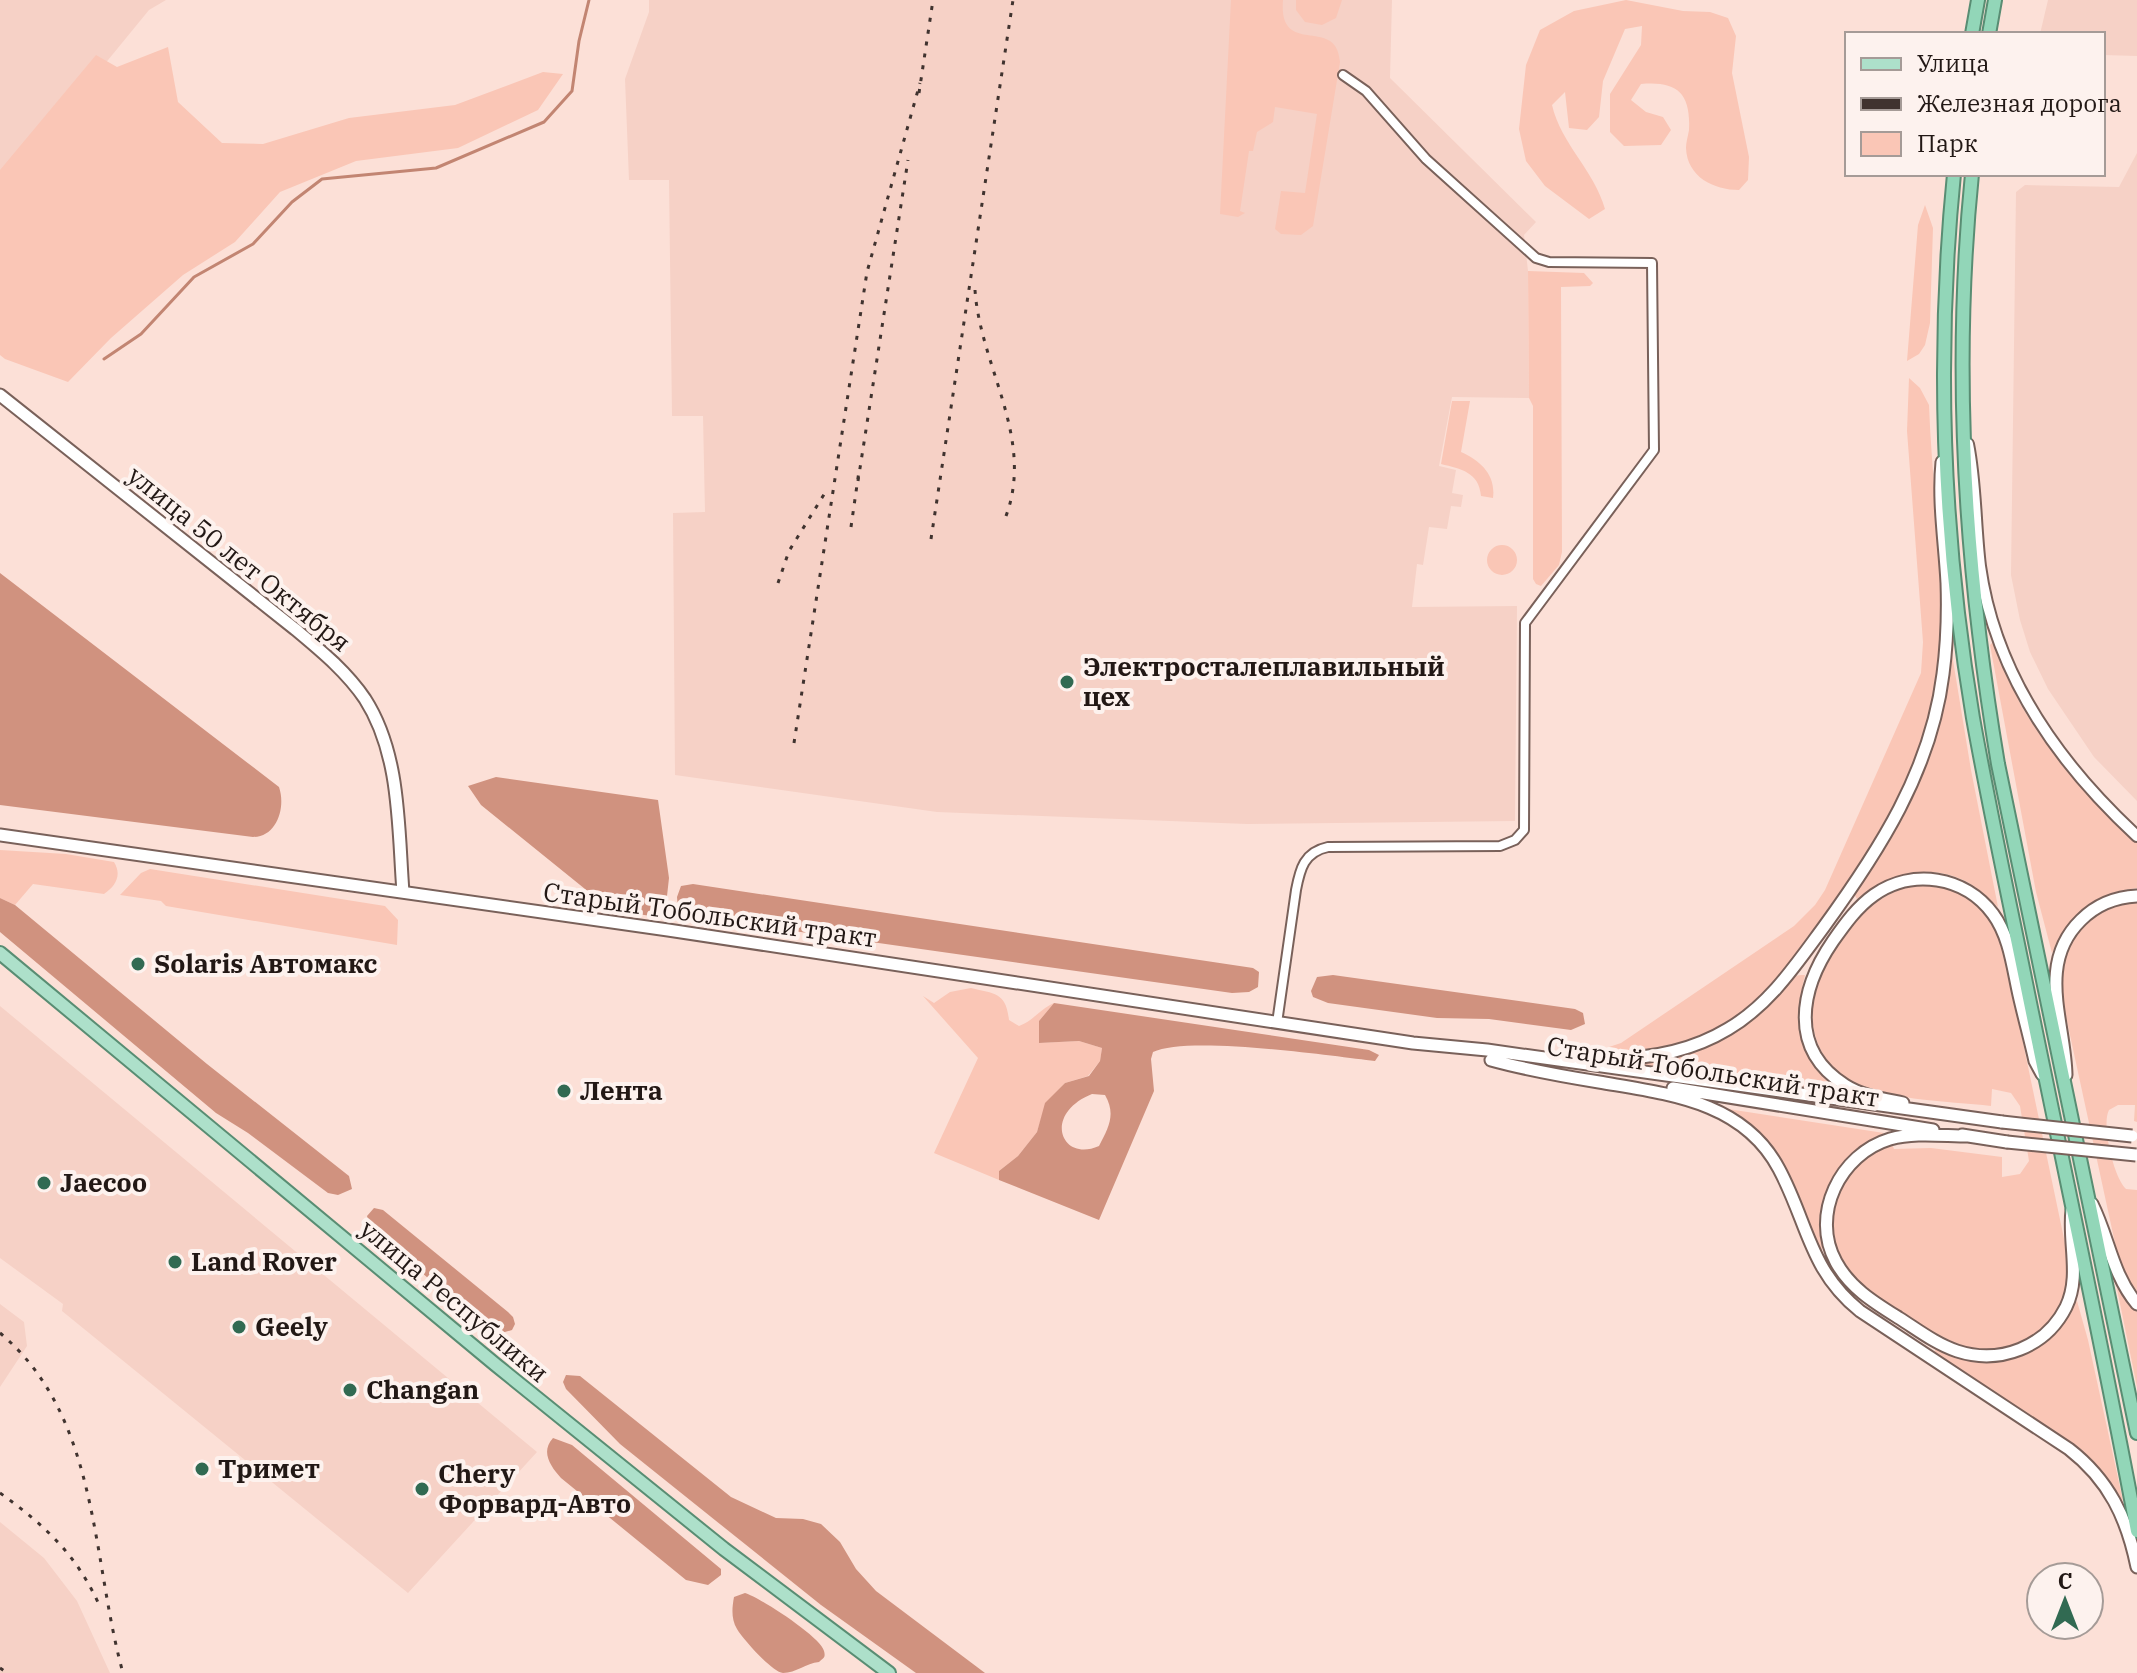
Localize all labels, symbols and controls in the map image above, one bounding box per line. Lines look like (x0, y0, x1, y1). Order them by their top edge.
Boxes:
legend (1845, 32, 2105, 176)
text: Улица (1917, 47, 1990, 79)
text: Железная дорога (1917, 87, 2122, 119)
text: Парк (1917, 127, 1978, 159)
street label: улица 50 лет Октября (121, 458, 358, 659)
place label: Электросталеплавильный цех (1083, 649, 1445, 713)
marker: Электросталеплавильный цех (1058, 673, 1076, 691)
street label: Старый Тобольский тракт (541, 874, 879, 954)
place label: Solaris Автомакс (154, 946, 378, 980)
marker: Solaris Автомакс (129, 955, 147, 973)
street label: Старый Тобольский тракт (1545, 1028, 1882, 1114)
place label: Лента (580, 1073, 663, 1107)
marker: Лента (555, 1082, 573, 1100)
place label: Jaecoo (60, 1165, 147, 1199)
marker: Jaecoo (35, 1174, 53, 1192)
street label: улица Республики (353, 1211, 556, 1389)
place label: Land Rover (191, 1244, 337, 1278)
marker: Land Rover (166, 1253, 184, 1271)
place label: Geely (255, 1309, 328, 1343)
marker: Geely (230, 1318, 248, 1336)
place label: Changan (366, 1372, 479, 1406)
marker: Changan (341, 1381, 359, 1399)
place label: Тримет (218, 1451, 320, 1485)
place label: Chery Форвард-Авто (438, 1456, 631, 1520)
marker: Тримет (193, 1460, 211, 1478)
marker: Chery Форвард-Авто (413, 1480, 431, 1498)
north arrow (2025, 1561, 2105, 1641)
text: С (2058, 1566, 2072, 1595)

